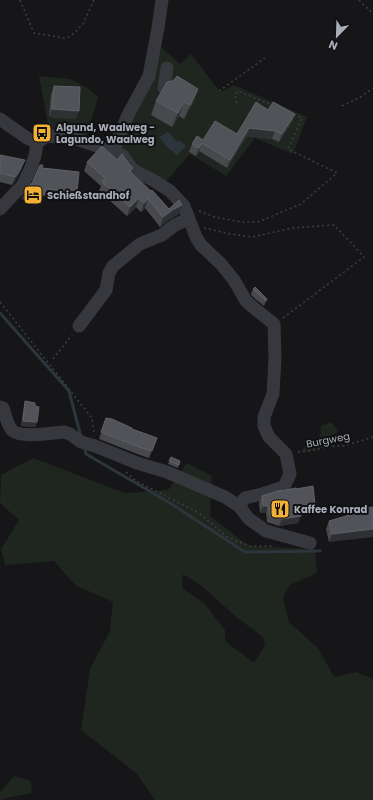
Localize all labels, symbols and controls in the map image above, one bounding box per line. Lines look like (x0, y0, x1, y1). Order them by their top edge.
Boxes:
north arrow (317, 16, 357, 56)
text: N (326, 36, 340, 54)
place label: Algund, Waalweg - Lagundo, Waalweg (56, 120, 155, 147)
bus stop icon: Algund, Waalweg - Lagundo, Waalweg (31, 122, 53, 144)
hotel icon: Schießstandhof (22, 184, 44, 206)
place label: Schießstandhof (47, 188, 130, 203)
street label: Burgweg (305, 428, 351, 452)
restaurant icon: Kaffee Konrad (269, 498, 291, 520)
place label: Kaffee Konrad (294, 502, 368, 517)

